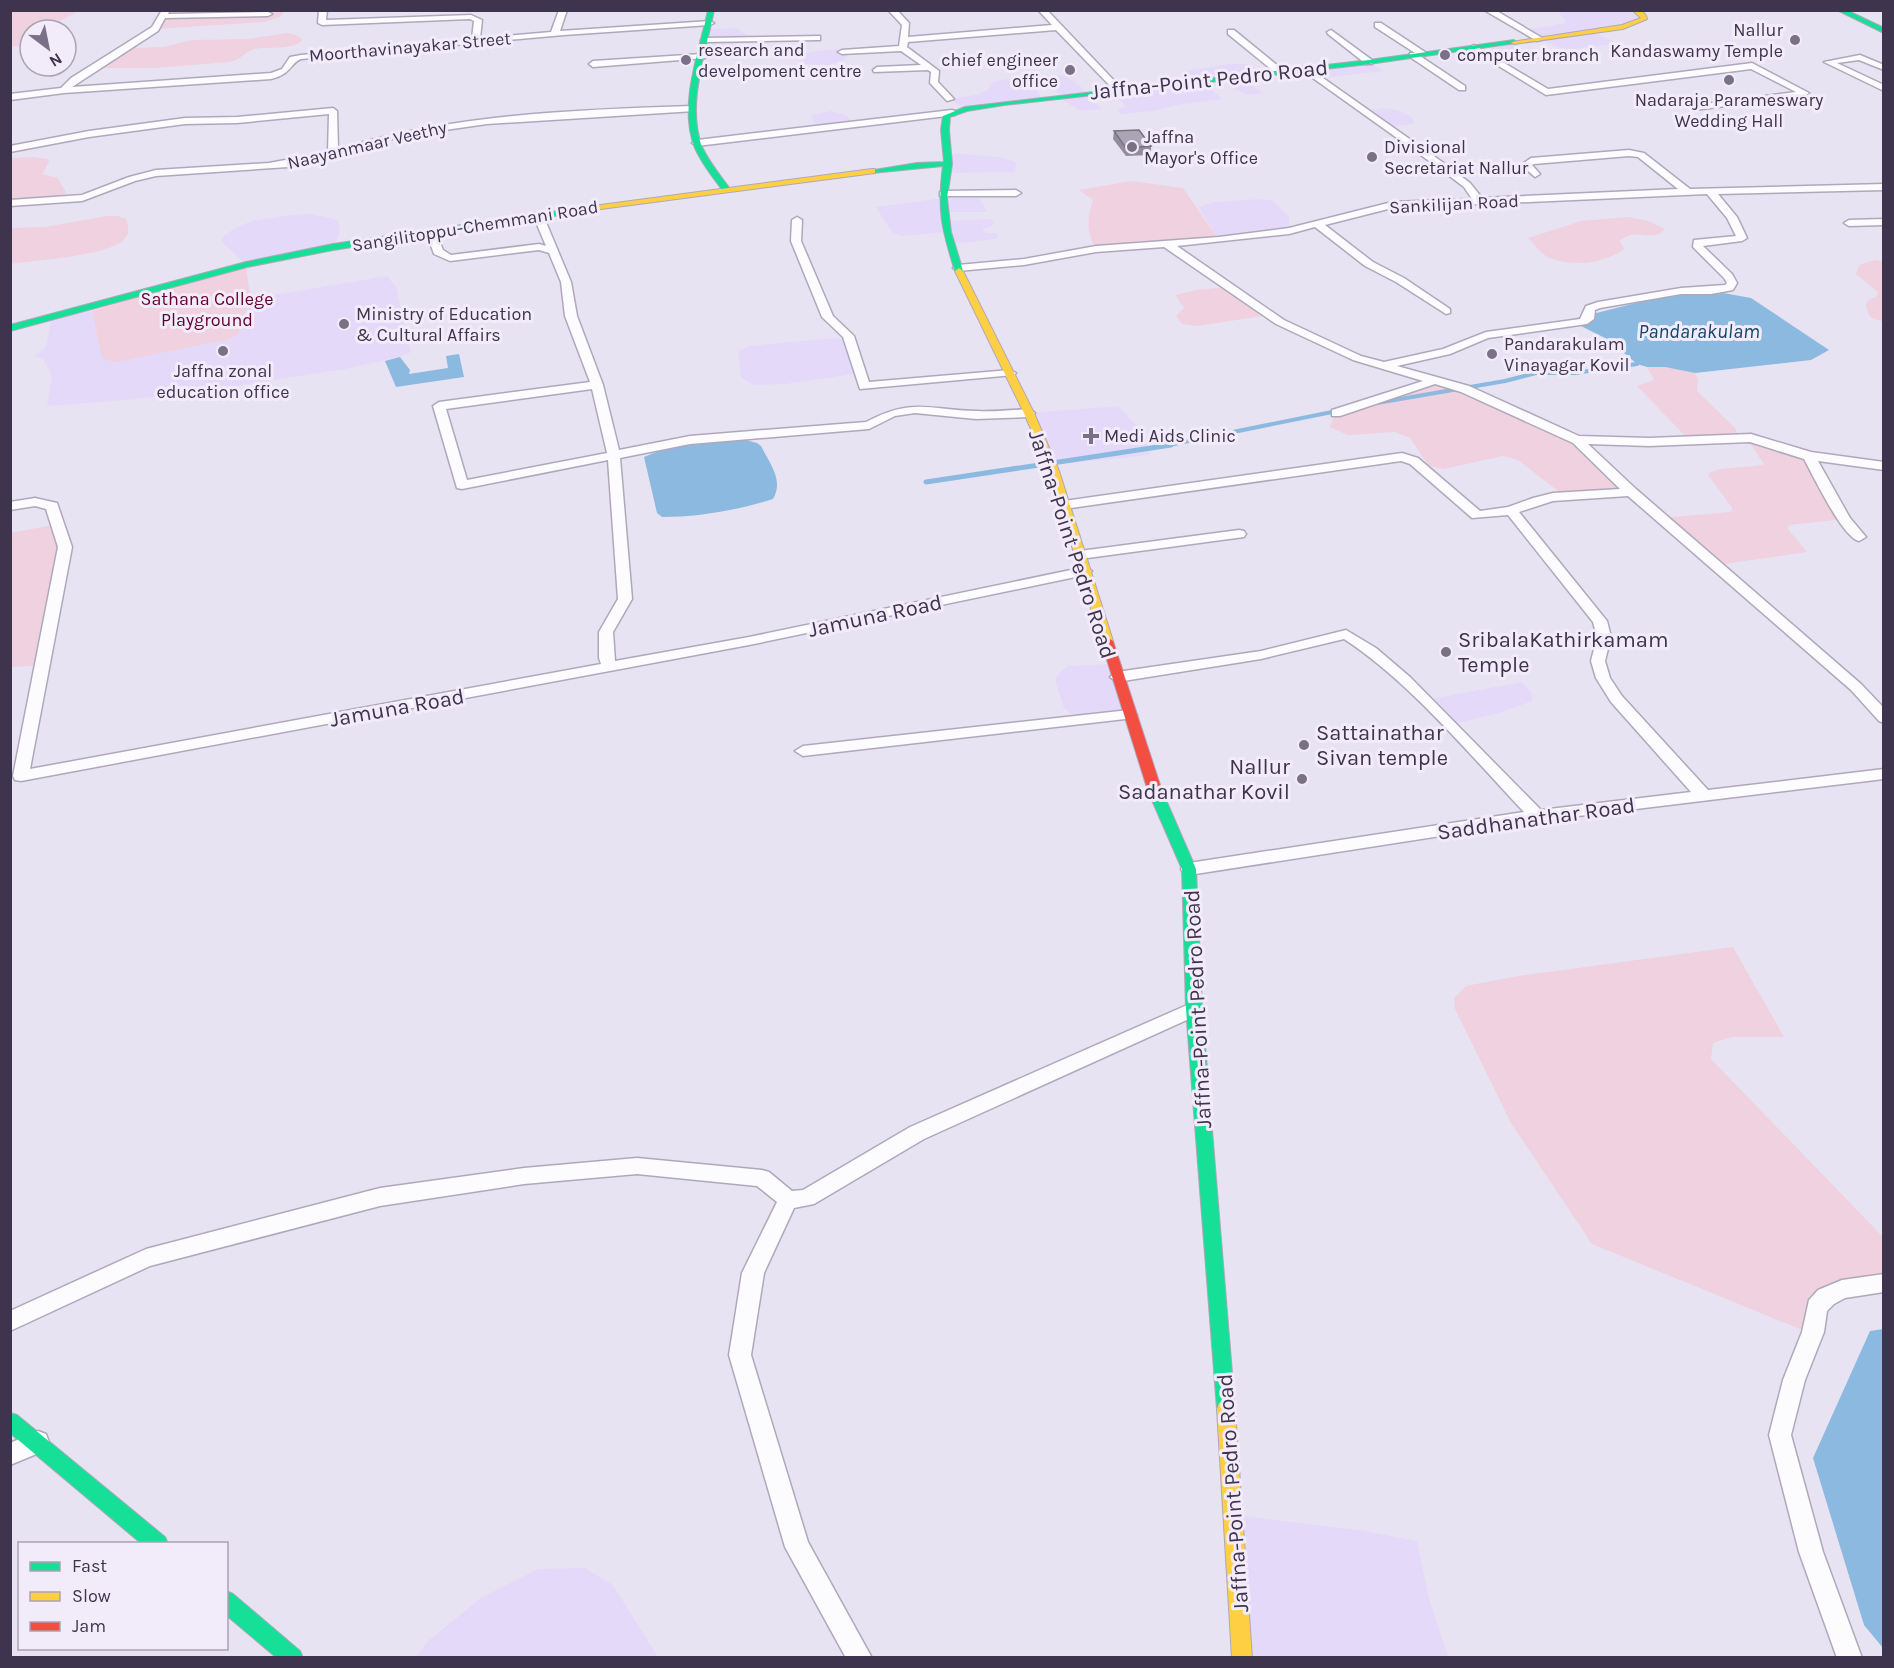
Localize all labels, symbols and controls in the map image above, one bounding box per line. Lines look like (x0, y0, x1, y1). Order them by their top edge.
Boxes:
north arrow (18, 18, 78, 78)
place label: Nallur Kandaswamy Temple (1610, 19, 1783, 62)
street label: Moorthavinayakar Street (308, 27, 512, 67)
marker: Nallur Kandaswamy Temple (1788, 33, 1802, 47)
place label: research and develpoment centre (698, 39, 862, 82)
place label: computer branch (1457, 44, 1599, 66)
marker: computer branch (1438, 48, 1452, 62)
text: N (46, 49, 66, 71)
place label: chief engineer office (941, 49, 1058, 92)
marker: research and develpoment centre (679, 53, 693, 67)
street label: Jaffna-Point Pedro Road (1089, 55, 1329, 105)
marker: chief engineer office (1063, 63, 1077, 77)
marker: Nadaraja Parameswary Wedding Hall (1722, 73, 1736, 87)
place label: Nadaraja Parameswary Wedding Hall (1635, 89, 1824, 132)
street label: Naayanmaar Veethy (285, 116, 449, 174)
place label: Jaffna Mayor's Office (1144, 126, 1258, 169)
place label: Divisional Secretariat Nallur (1384, 136, 1529, 179)
marker: Jaffna Mayor's Office (1125, 140, 1139, 154)
marker: Divisional Secretariat Nallur (1365, 150, 1379, 164)
street label: Sankilijan Road (1389, 190, 1519, 218)
street label: Sangilitoppu-Chemmani Road (350, 196, 600, 256)
park label: Sathana College Playground (141, 288, 273, 331)
place label: Ministry of Education & Cultural Affairs (356, 303, 532, 346)
marker: Ministry of Education & Cultural Affairs (337, 317, 351, 331)
water label: Pandarakulam (1638, 320, 1760, 343)
place label: Pandarakulam Vinayagar Kovil (1504, 333, 1630, 376)
marker: Jaffna zonal education office (216, 344, 230, 358)
marker: Pandarakulam Vinayagar Kovil (1485, 347, 1499, 361)
place label: Jaffna zonal education office (156, 360, 290, 403)
place label: Medi Aids Clinic (1104, 425, 1236, 447)
street label: Jaffna-Point Pedro Road (1023, 427, 1121, 662)
marker: Medi Aids Clinic (1082, 427, 1100, 445)
street label: Jamuna Road (806, 589, 945, 643)
place label: SribalaKathirkamam Temple (1458, 627, 1669, 678)
marker: SribalaKathirkamam Temple (1439, 645, 1453, 659)
street label: Jamuna Road (328, 683, 466, 733)
place label: Sattainathar Sivan temple (1316, 720, 1448, 771)
marker: Sattainathar Sivan temple (1297, 738, 1311, 752)
place label: Nallur Sadanathar Kovil (1118, 754, 1290, 805)
marker: Nallur Sadanathar Kovil (1295, 772, 1309, 786)
street label: Saddhanathar Road (1435, 792, 1637, 846)
street label: Jaffna-Point Pedro Road (1179, 889, 1217, 1129)
street label: Jaffna-Point Pedro Road (1212, 1373, 1254, 1613)
legend (18, 1542, 228, 1650)
text: Fast (72, 1555, 107, 1577)
text: Slow (72, 1585, 111, 1607)
text: Jam (72, 1615, 106, 1637)

